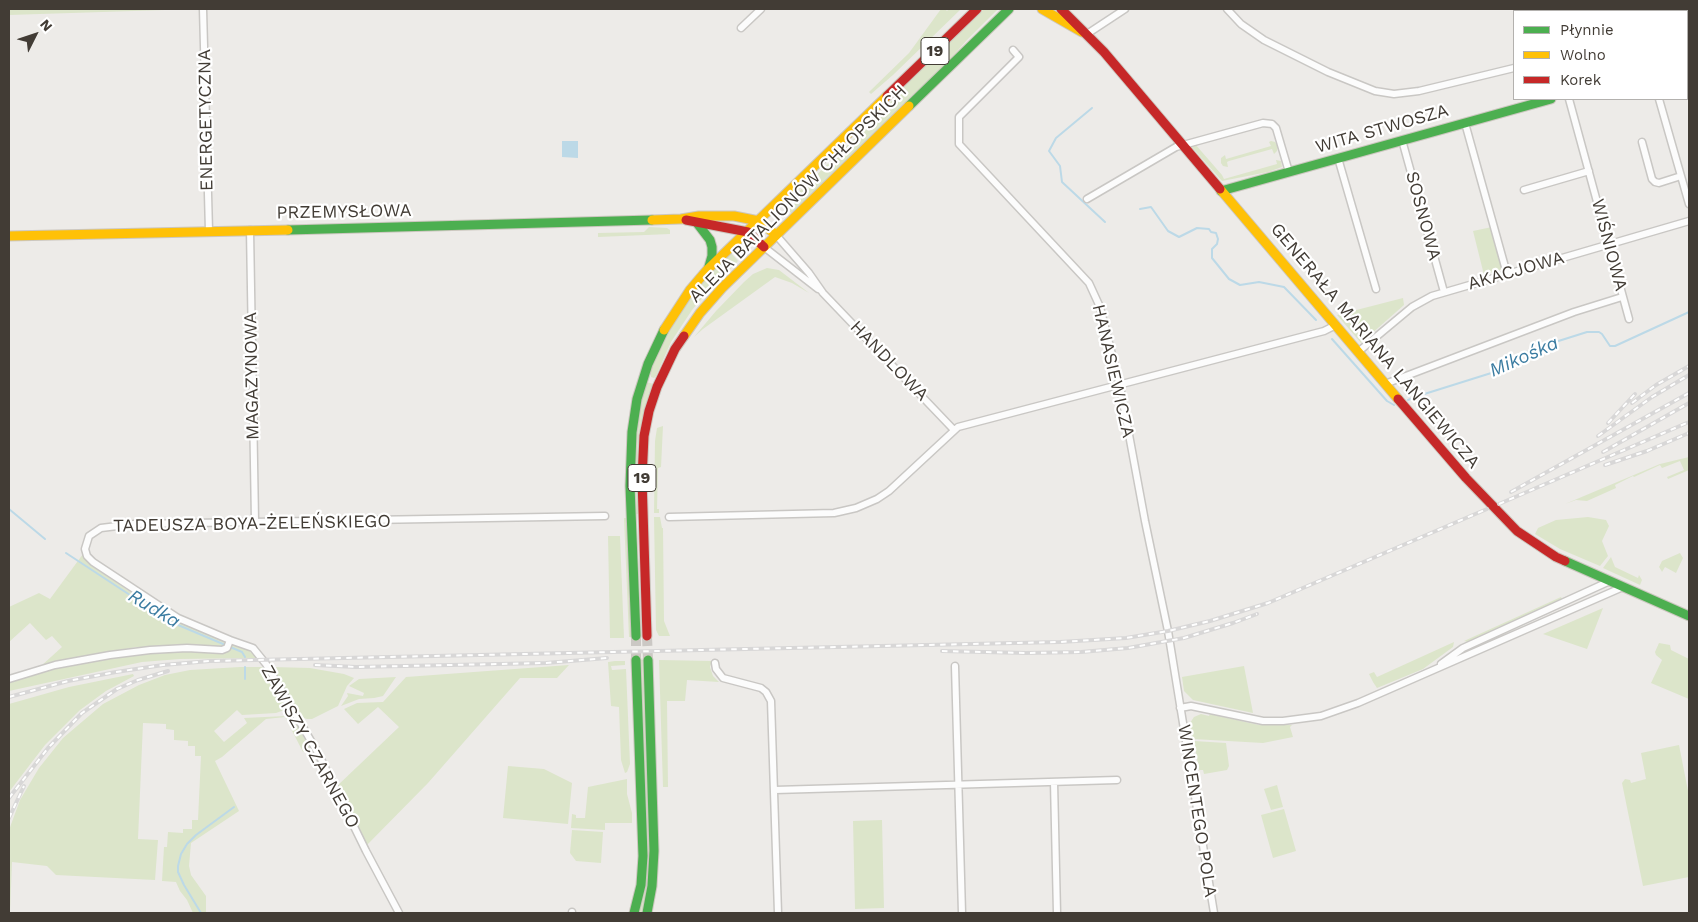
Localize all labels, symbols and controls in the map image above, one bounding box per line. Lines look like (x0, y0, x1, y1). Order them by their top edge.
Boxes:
north arrow (10, 10, 60, 60)
legend (1513, 10, 1688, 100)
text: N (37, 16, 56, 34)
text: Płynnie (1560, 21, 1614, 39)
road number: 19 (921, 37, 949, 64)
text: Wolno (1560, 46, 1606, 64)
street label: ENERGETYCZNA (194, 49, 218, 191)
text: Korek (1560, 71, 1601, 89)
street label: ALEJA BATALIONÓW CHŁOPSKICH (685, 81, 911, 307)
street label: WITA STWOSZA (1313, 100, 1451, 158)
street label: SOSNOWA (1401, 169, 1445, 263)
street label: WIŚNIOWA (1586, 197, 1632, 293)
street label: PRZEMYSŁOWA (276, 200, 412, 224)
street label: GENERAŁA MARIANA LANGIEWICZA (1266, 219, 1484, 473)
street label: AKACJOWA (1465, 247, 1567, 295)
street label: HANASIEWICZA (1087, 302, 1139, 440)
street label: MAGAZYNOWA (240, 312, 264, 440)
street label: HANDLOWA (845, 316, 933, 406)
water label: Mikośka (1486, 332, 1562, 382)
road number: 19 (628, 464, 656, 492)
street label: TADEUSZA BOYA-ŻELEŃSKIEGO (113, 511, 391, 537)
water label: Rudka (124, 585, 184, 633)
street label: ZAWISZY CZARNEGO (256, 662, 364, 832)
street label: WINCENTEGO POLA (1173, 723, 1221, 899)

